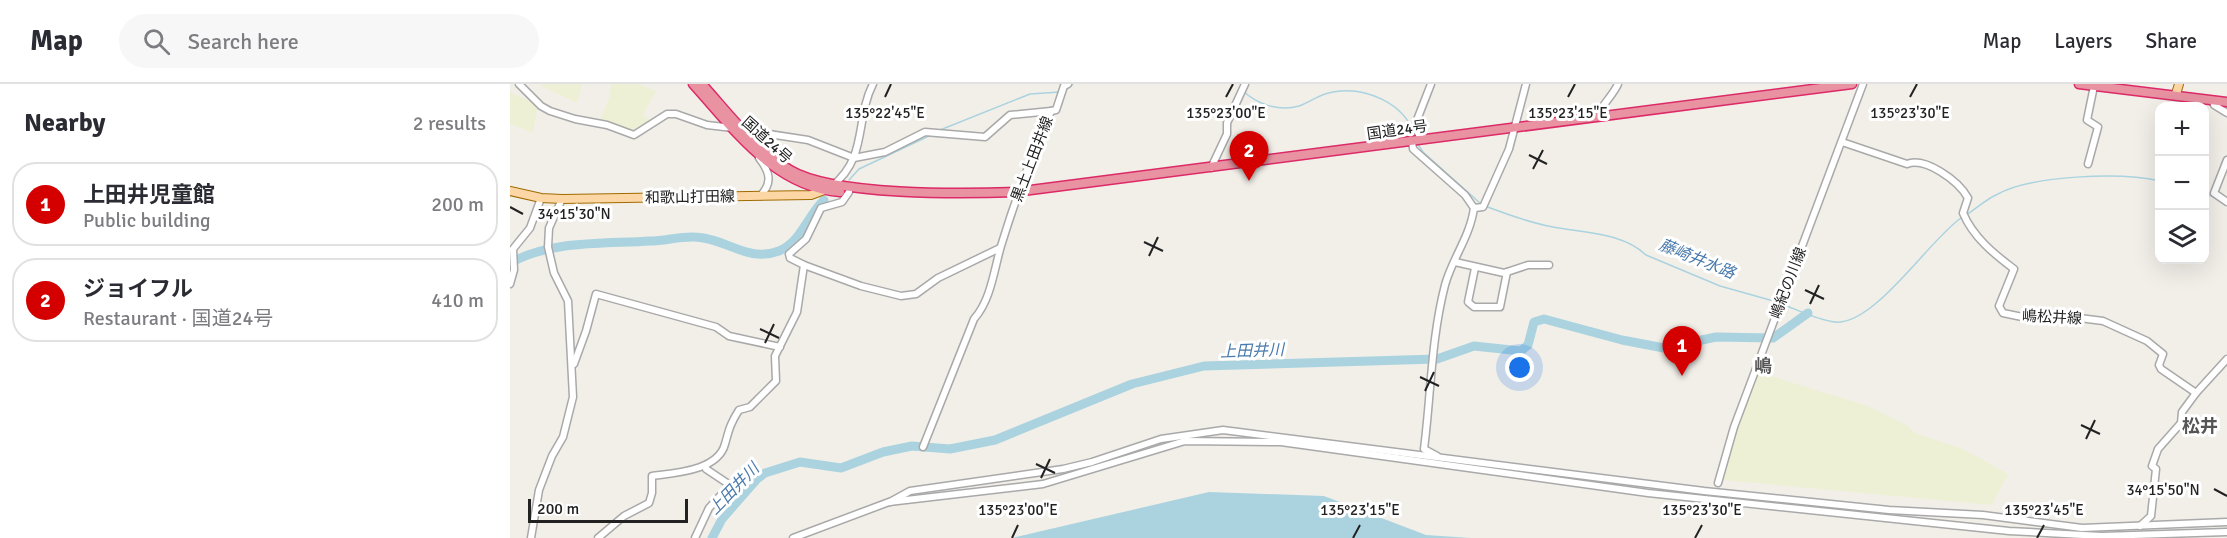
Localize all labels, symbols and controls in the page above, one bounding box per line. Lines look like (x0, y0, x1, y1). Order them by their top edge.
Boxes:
search box (119, 14, 539, 68)
text: Map (30, 24, 83, 58)
icon: search (140, 25, 173, 58)
text: Search here (188, 28, 299, 55)
text: Map (1983, 28, 2021, 54)
text: Layers (2054, 28, 2112, 54)
text: Share (2145, 28, 2197, 54)
map controls (2155, 102, 2209, 264)
button: + (2155, 102, 2209, 156)
text: 135°22'45"E (845, 104, 925, 122)
text: 135°23'00"E (1186, 104, 1266, 122)
text: 135°23'15"E (1528, 104, 1608, 122)
text: 135°23'30"E (1870, 104, 1950, 122)
text: Nearby (24, 107, 105, 139)
text: 2 results (413, 111, 486, 136)
street label: 国道24号 (738, 113, 796, 167)
street label: 黒土上田井線 (1007, 114, 1057, 204)
street label: 国道24号 (1365, 117, 1429, 143)
pin: 2 (1230, 132, 1268, 181)
button: − (2155, 156, 2209, 210)
text: 上田井児童館 (83, 181, 215, 208)
street label: 和歌山打田線 (645, 187, 735, 207)
text: 1 (40, 192, 51, 217)
text: 200 m (431, 192, 484, 217)
text: 34°15'30"N (537, 205, 611, 223)
text: Public building (83, 208, 211, 233)
button: layers (2155, 210, 2209, 264)
water label: 藤崎井水路 (1656, 235, 1740, 284)
street label: 嶋紀の川線 (1766, 245, 1810, 321)
text: ジョイフル (83, 275, 193, 302)
text: 2 (40, 288, 51, 313)
text: 410 m (431, 288, 484, 313)
text: Restaurant · 国道24号 (83, 306, 273, 331)
street label: 嶋松井線 (2022, 306, 2082, 328)
pin: 1 (1662, 326, 1702, 376)
water label: 上田井川 (1220, 340, 1286, 362)
your location (1505, 353, 1534, 382)
district label: 嶋 (1754, 355, 1772, 377)
district label: 松井 (2182, 415, 2218, 437)
water label: 上田井川 (705, 458, 765, 519)
text: 34°15'50"N (2126, 481, 2200, 499)
scale bar (528, 496, 688, 524)
text: 200 m (537, 499, 579, 519)
text: 135°23'00"E (978, 501, 1058, 519)
text: 135°23'15"E (1320, 501, 1400, 519)
text: 135°23'30"E (1662, 501, 1742, 519)
text: 135°23'45"E (2004, 501, 2084, 519)

